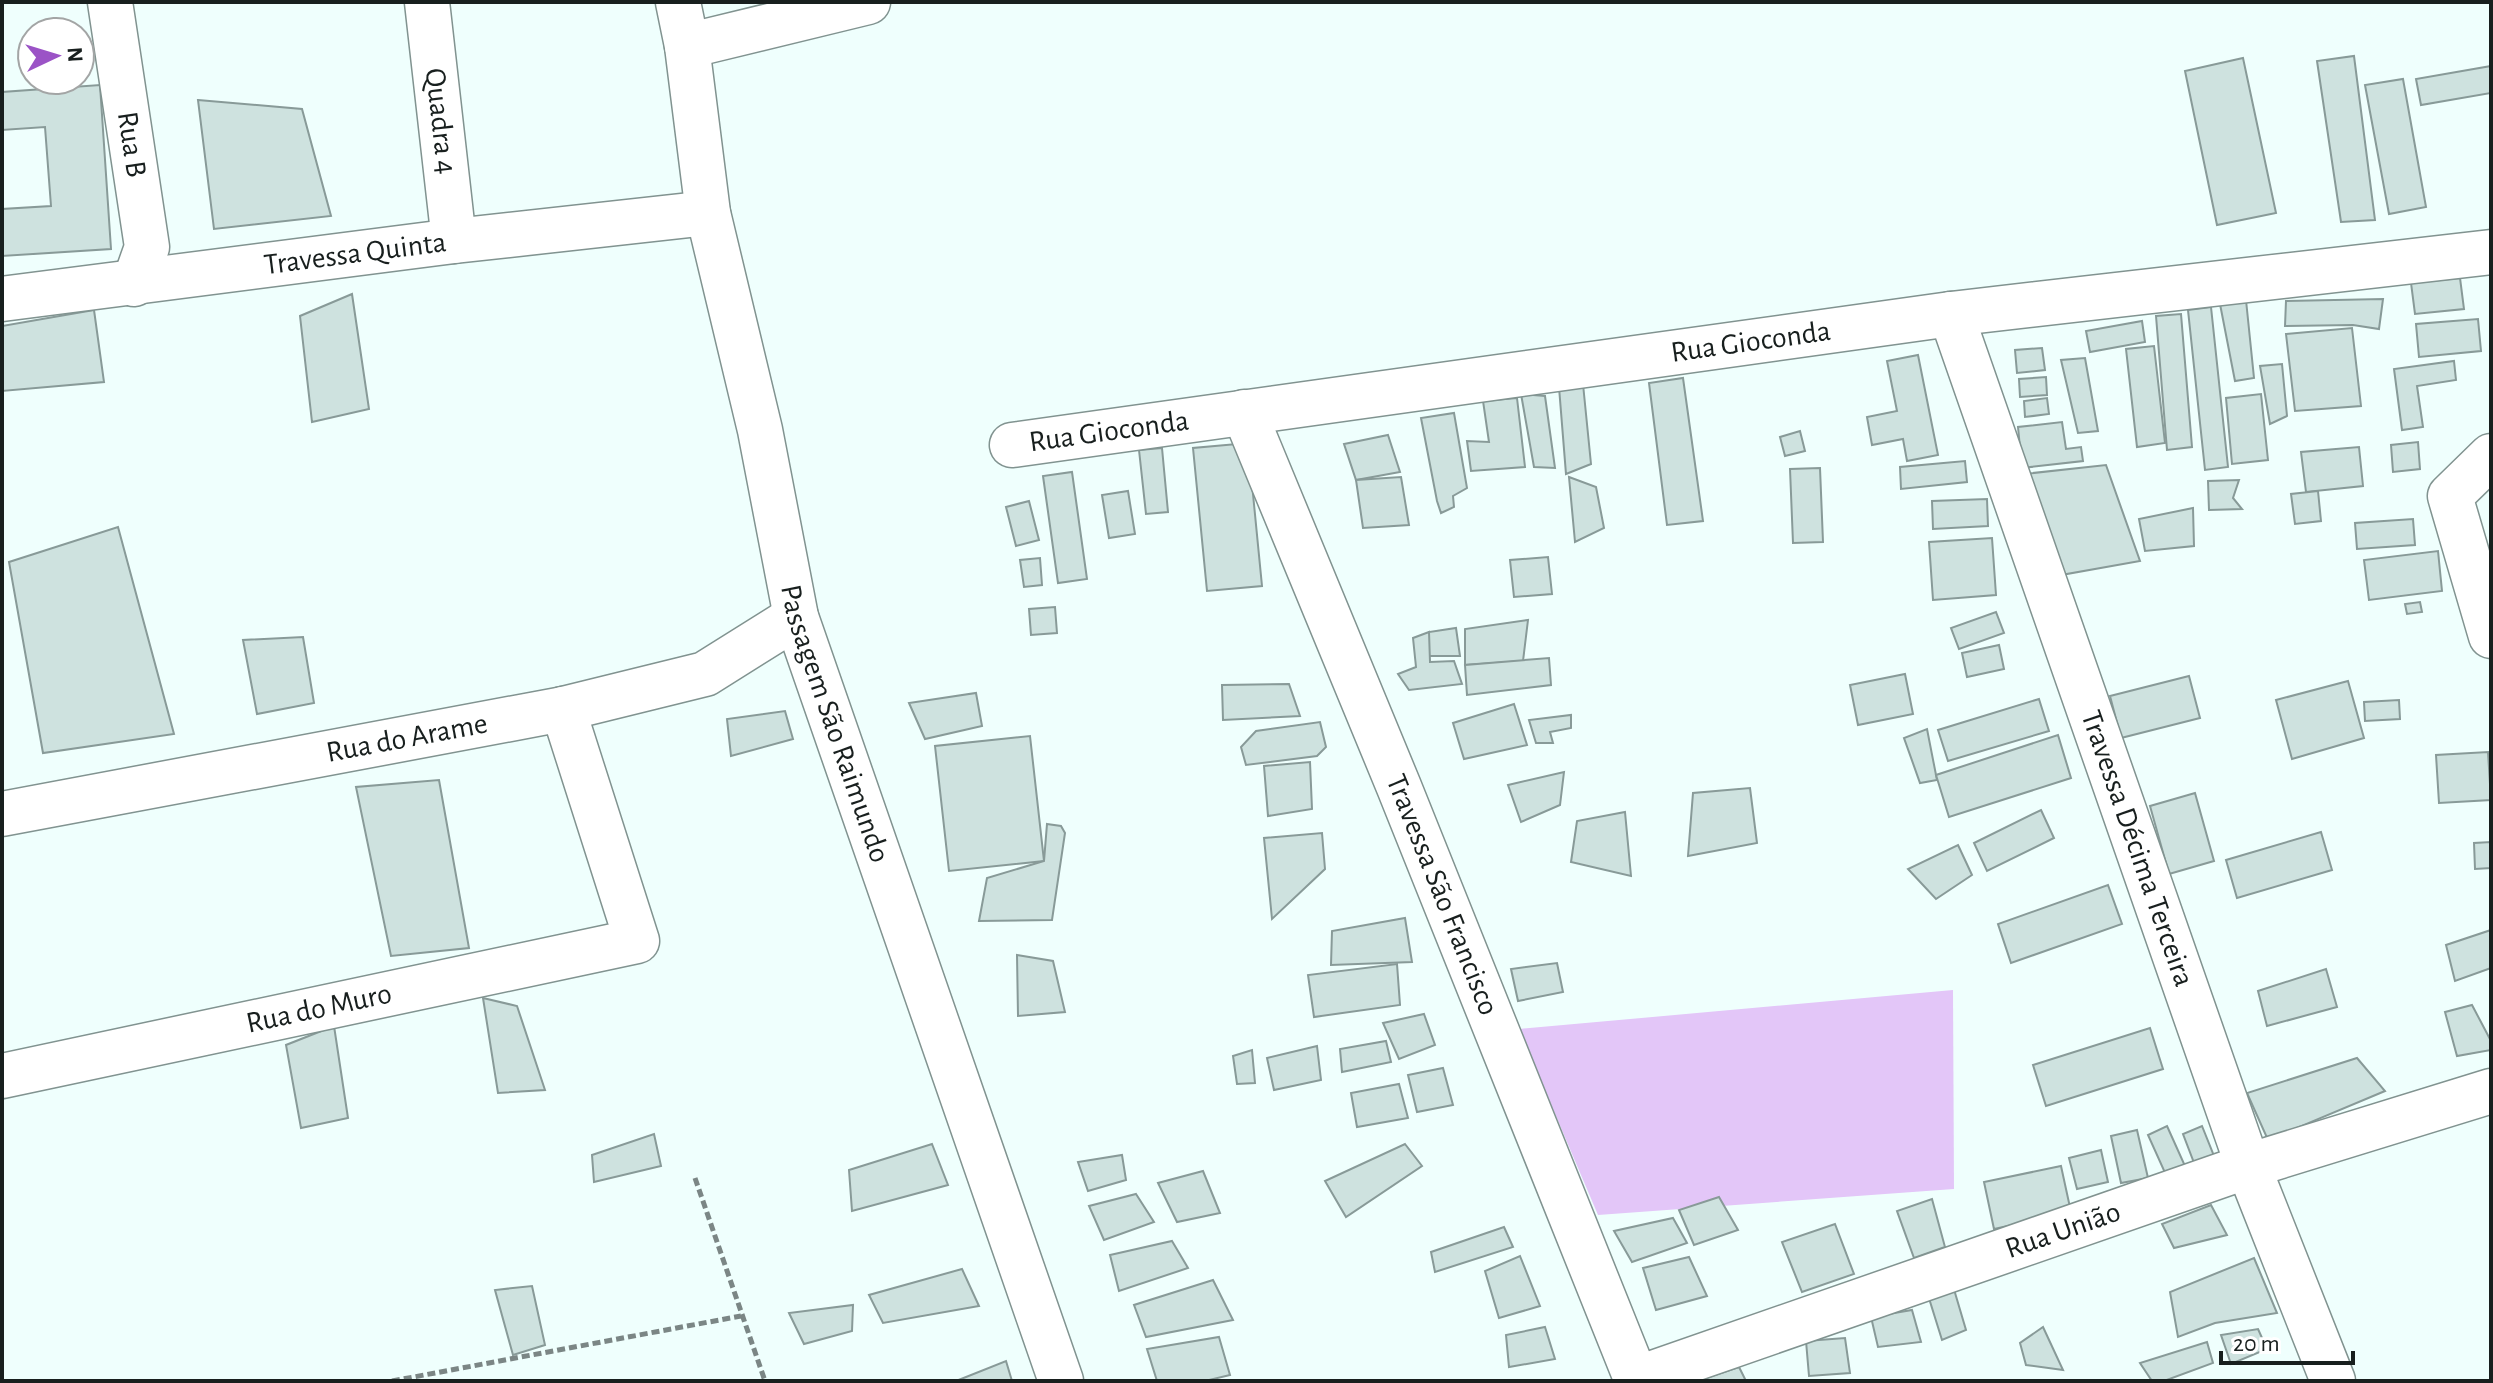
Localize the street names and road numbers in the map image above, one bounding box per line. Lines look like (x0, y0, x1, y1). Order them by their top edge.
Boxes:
street label: Quadra 4 (420, 67, 461, 176)
street label: Rua B (112, 109, 151, 179)
street label: Travessa Quinta (262, 227, 448, 280)
street label: Rua Gioconda (1669, 316, 1833, 368)
street label: Rua Gioconda (1027, 405, 1191, 457)
street label: Passagem São Raimundo (775, 582, 895, 866)
street label: Travessa Décima Terceira (2075, 707, 2199, 990)
street label: Rua do Arame (324, 708, 490, 768)
street label: Travessa São Francisco (1381, 770, 1504, 1020)
street label: Rua do Muro (243, 979, 394, 1039)
street label: Rua União (2001, 1197, 2124, 1264)

